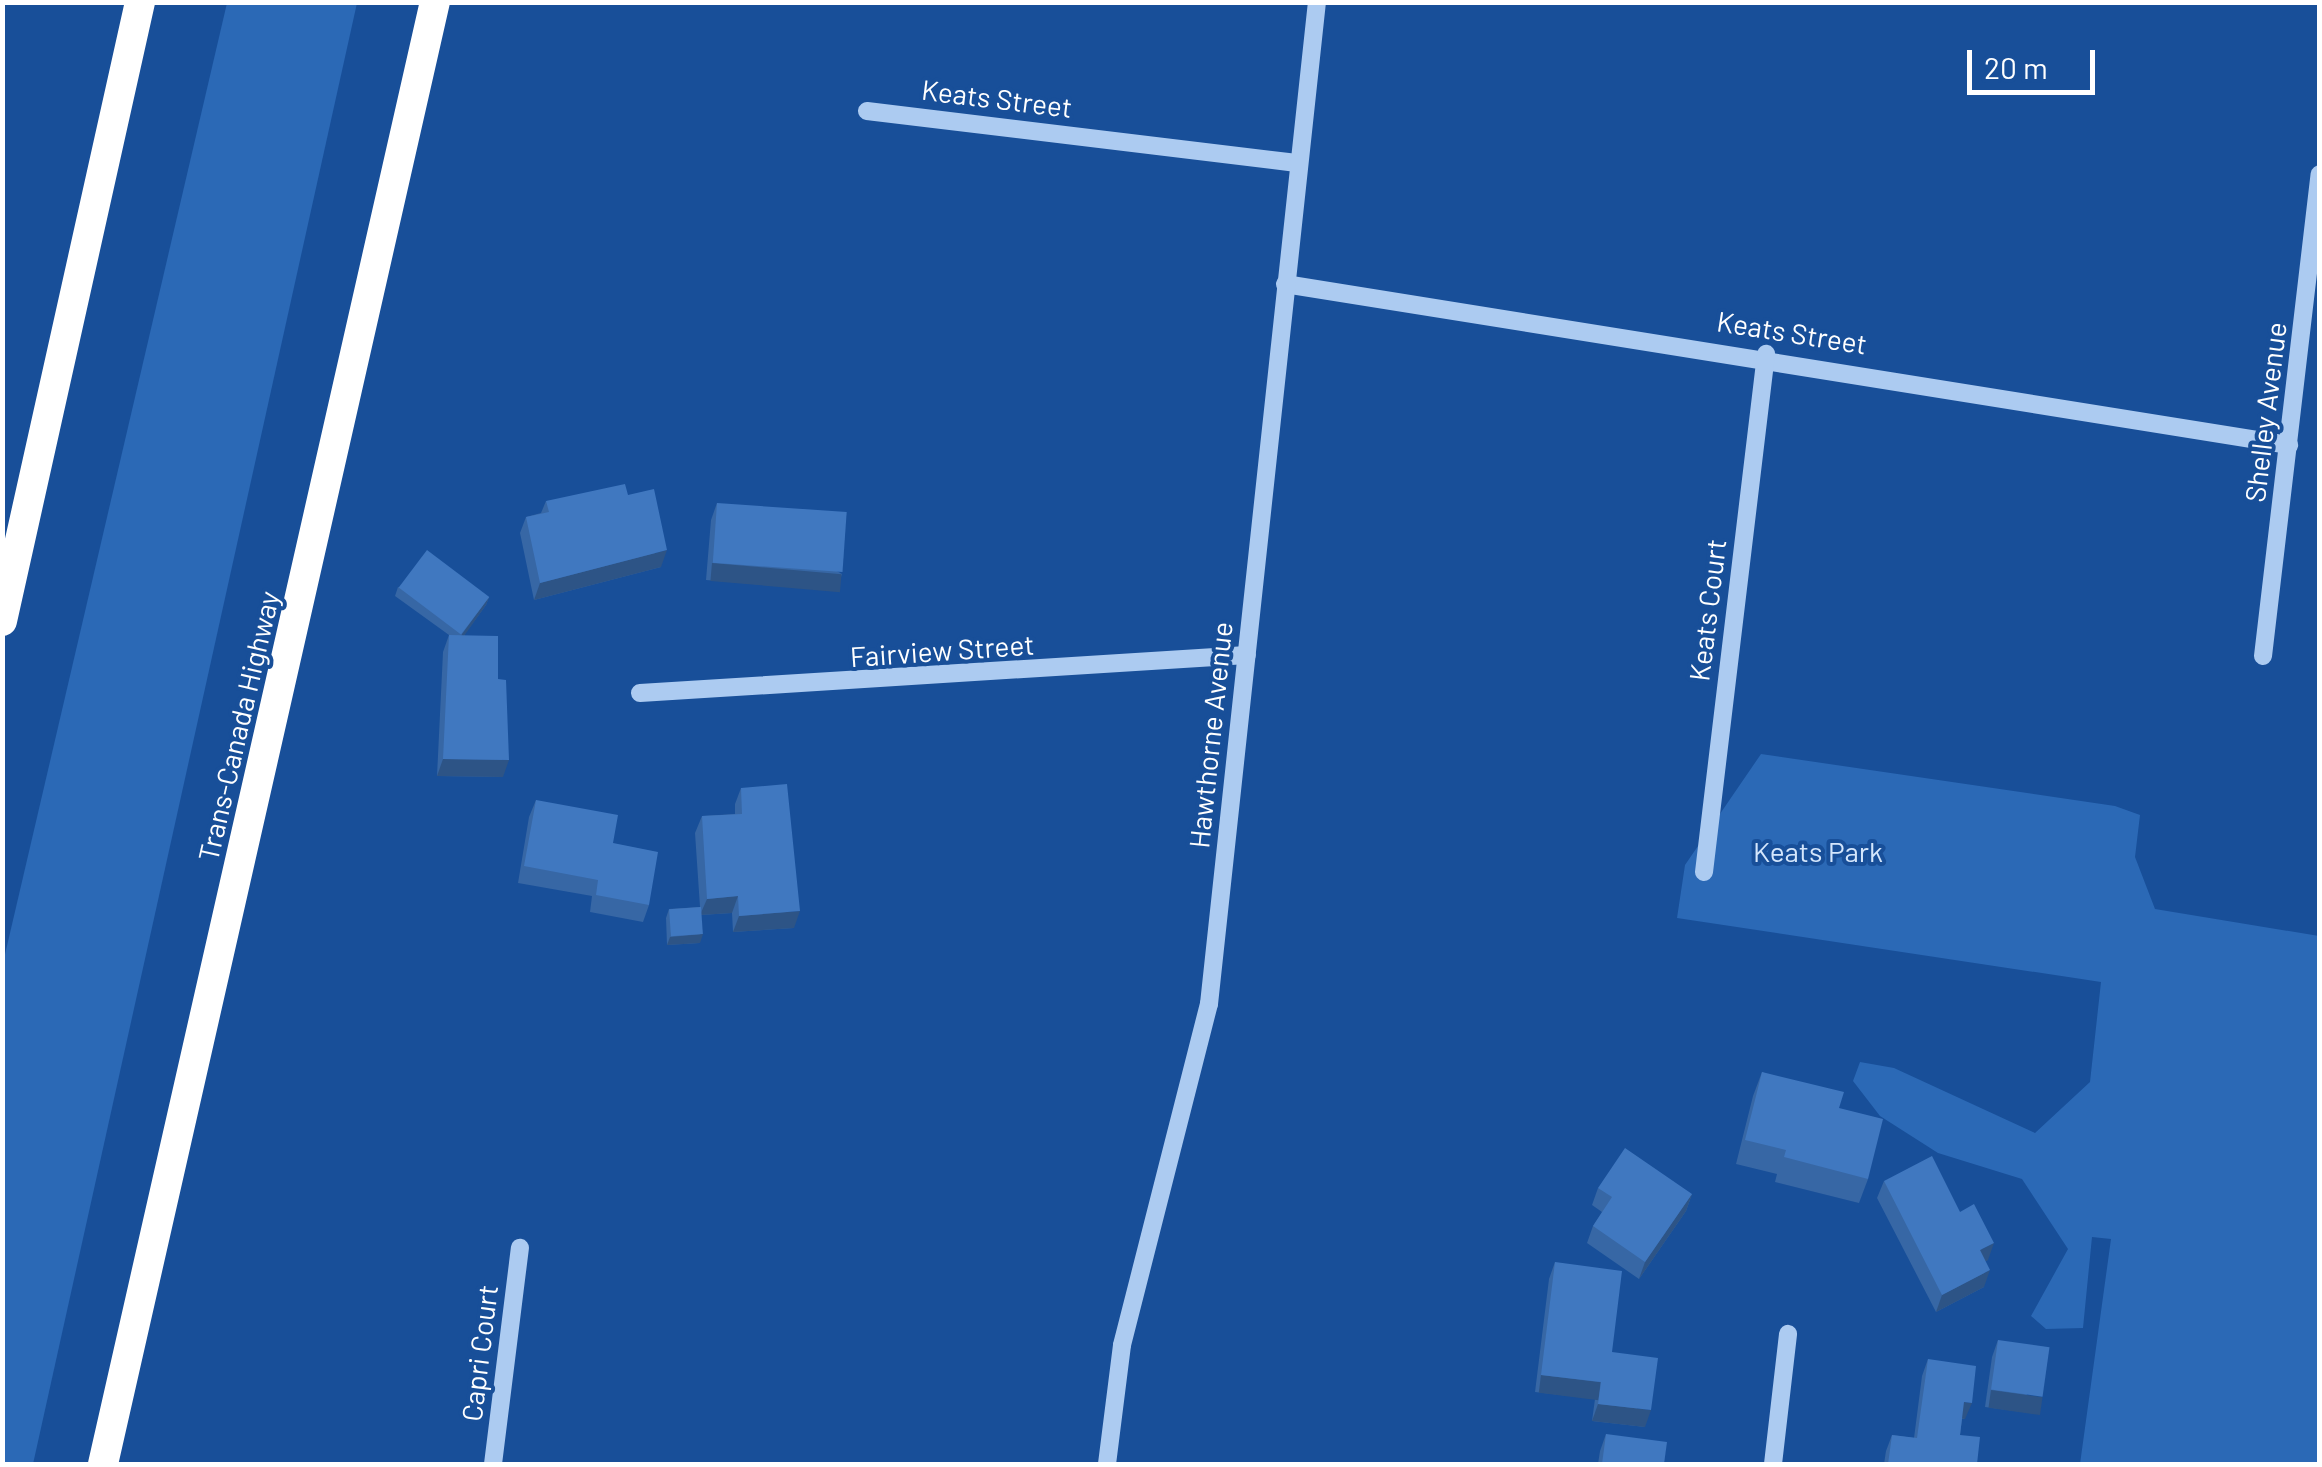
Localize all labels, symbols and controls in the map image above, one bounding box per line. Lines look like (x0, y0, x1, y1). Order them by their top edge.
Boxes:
scale bar (1972, 30, 2100, 92)
text: 20 m (1984, 49, 2048, 85)
street label: Keats Street (920, 72, 1074, 124)
street label: Keats Street (1715, 304, 1869, 360)
street label: Shelley Avenue (2237, 320, 2293, 504)
street label: Keats Court (1682, 537, 1732, 683)
street label: Trans-Canada Highway (191, 588, 285, 864)
street label: Hawthorne Avenue (1181, 620, 1239, 850)
street label: Fairview Street (849, 627, 1035, 673)
park label: Keats Park (1753, 834, 1883, 868)
street label: Capri Court (454, 1283, 504, 1423)

